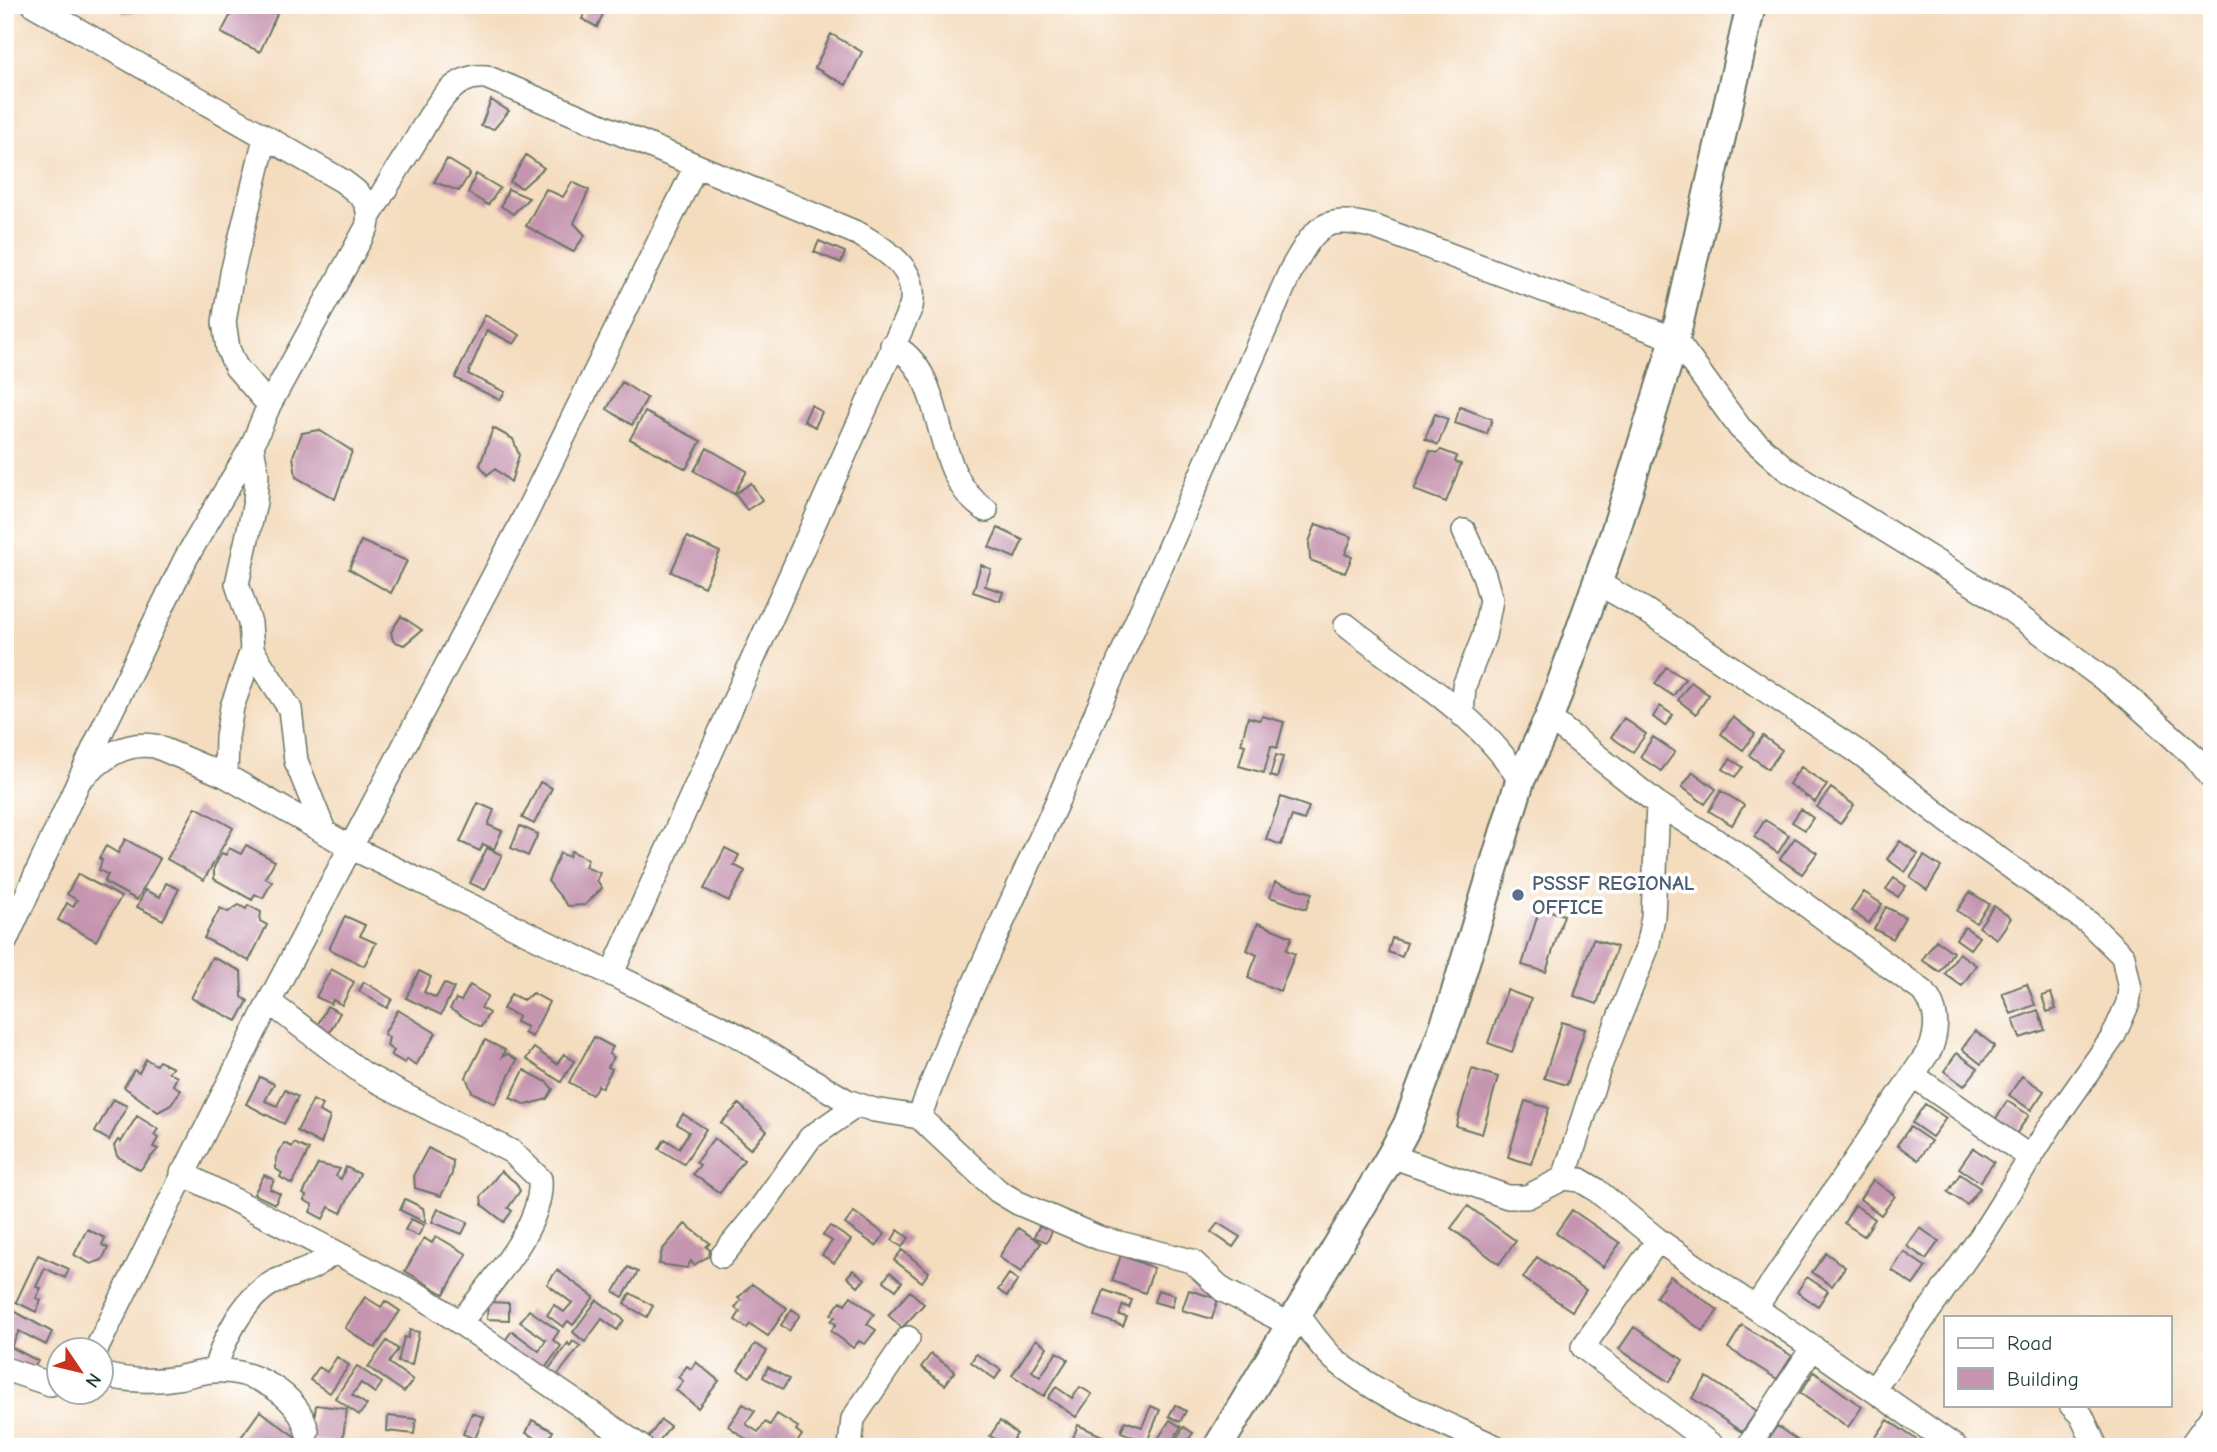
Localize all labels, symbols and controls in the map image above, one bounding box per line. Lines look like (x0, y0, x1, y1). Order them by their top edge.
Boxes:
place label: PSSSF REGIONAL OFFICE (1532, 871, 1695, 919)
marker: PSSSF REGIONAL OFFICE (1510, 887, 1526, 903)
legend (1944, 1316, 2172, 1406)
text: Road (2007, 1331, 2052, 1355)
north arrow (46, 1336, 116, 1406)
text: Building (2007, 1367, 2079, 1391)
text: N (81, 1369, 106, 1392)

